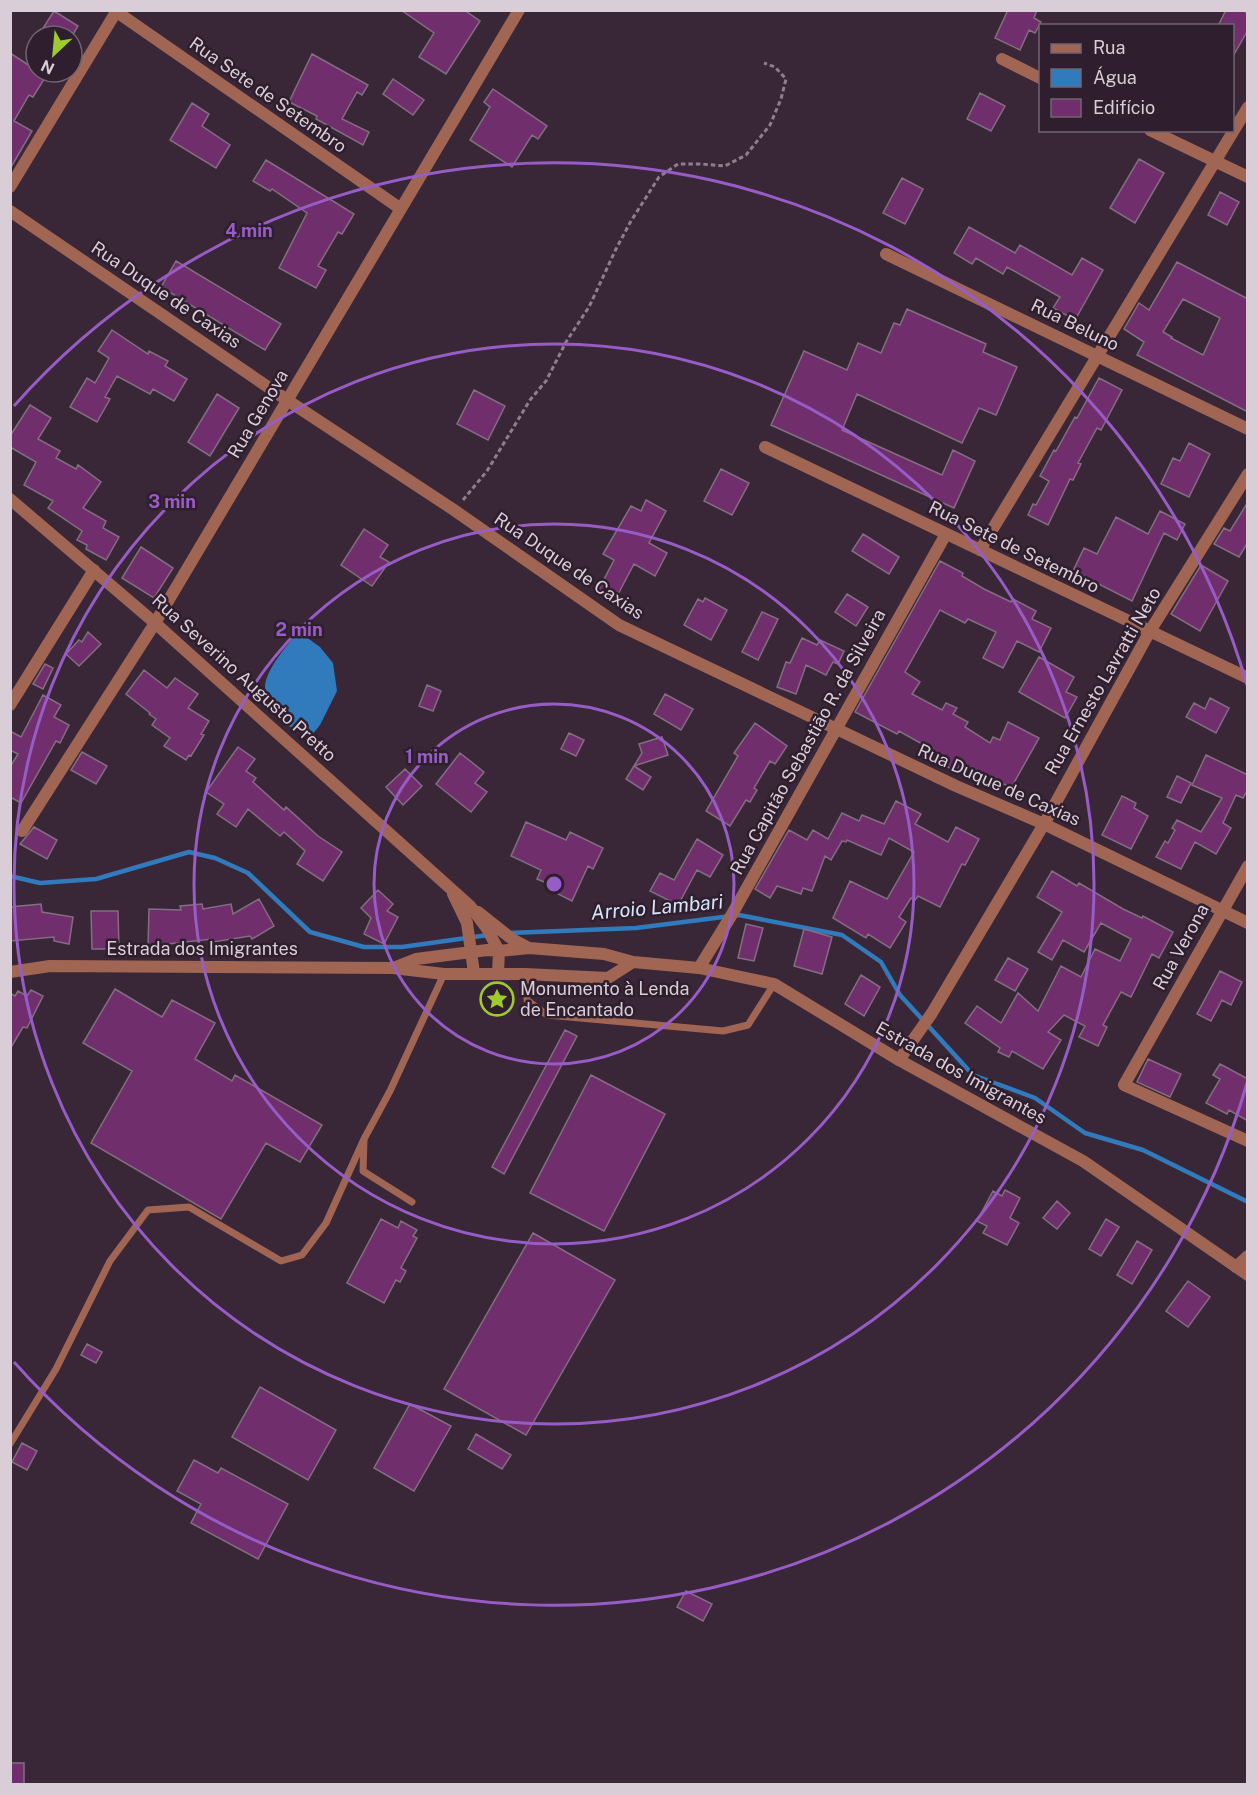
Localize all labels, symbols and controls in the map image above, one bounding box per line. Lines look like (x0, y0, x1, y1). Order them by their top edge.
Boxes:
north arrow (24, 24, 84, 84)
legend (1039, 24, 1234, 132)
street label: Rua Sete de Setembro (186, 32, 351, 157)
text: Rua (1093, 37, 1125, 58)
text: N (38, 56, 57, 78)
text: Água (1093, 66, 1137, 88)
text: Edifício (1093, 97, 1155, 118)
text: 4 min (225, 220, 273, 241)
street label: Rua Duque de Caxias (87, 237, 245, 352)
street label: Rua Beluno (1028, 294, 1123, 355)
street label: Rua Genova (223, 366, 292, 462)
text: 3 min (148, 491, 196, 512)
street label: Rua Sete de Setembro (926, 496, 1103, 597)
street label: Rua Duque de Caxias (490, 508, 648, 623)
street label: Rua Ernesto Lavratti Neto (1040, 583, 1165, 778)
street label: Rua Severino Augusto Pretto (148, 589, 341, 766)
street label: Rua Capitão Sebastião R. da Silveira (726, 605, 890, 878)
text: 2 min (275, 619, 323, 640)
street label: Rua Duque de Caxias (915, 739, 1084, 830)
text: 1 min (405, 746, 449, 767)
centre of rings (544, 874, 564, 894)
water label: Arroio Lambari (590, 889, 724, 925)
street label: Rua Verona (1148, 900, 1213, 994)
street label: Estrada dos Imigrantes (106, 938, 298, 959)
place label: Monumento à Lenda de Encantado (520, 978, 690, 1020)
place icon: Monumento à Lenda de Encantado (479, 981, 515, 1017)
street label: Estrada dos Imigrantes (872, 1017, 1050, 1128)

